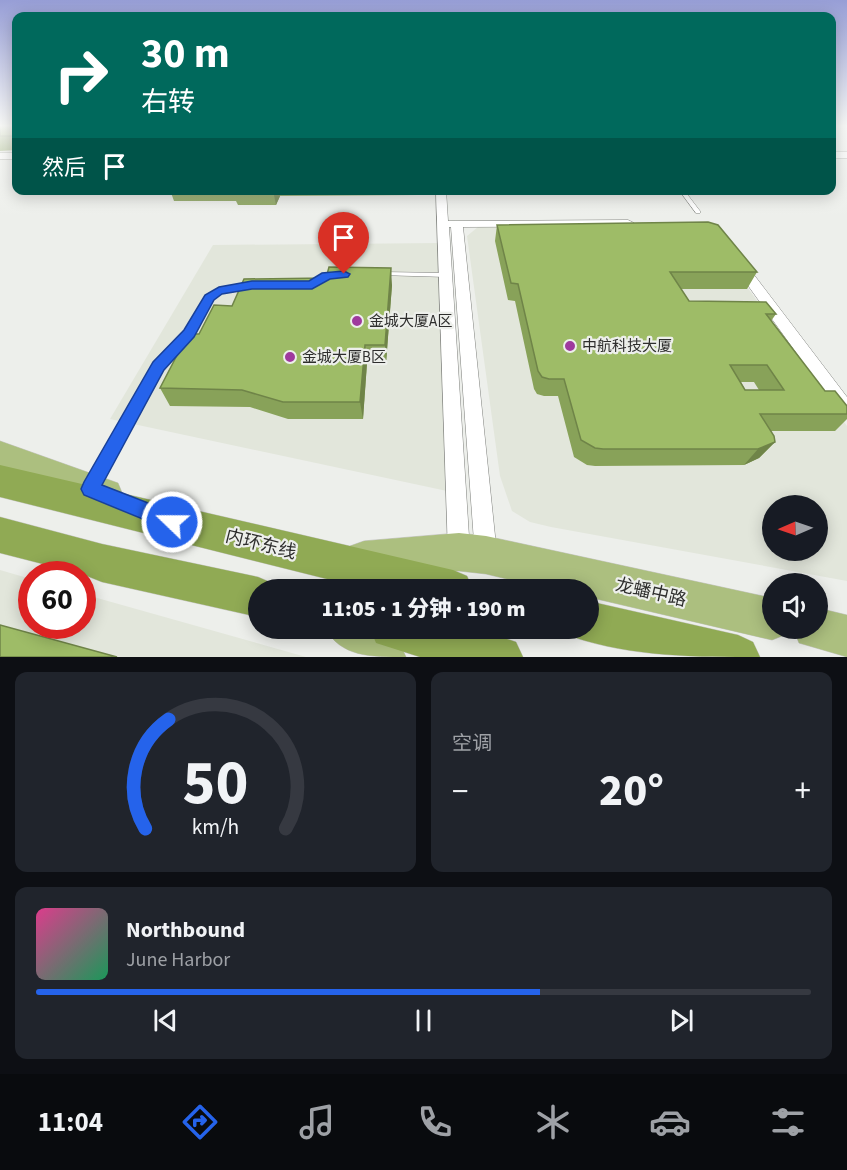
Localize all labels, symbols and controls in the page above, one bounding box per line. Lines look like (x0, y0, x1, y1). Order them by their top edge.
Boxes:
text: 30 m (141, 24, 230, 84)
icon: right (42, 36, 120, 114)
text: 右转 (141, 83, 195, 122)
icon: arrive (98, 150, 131, 183)
text: 然后 (42, 152, 86, 184)
pin (318, 212, 369, 274)
icon: arrive (327, 221, 360, 254)
place label: 金城大厦A区 (369, 311, 452, 332)
marker: 金城大厦A区 (350, 314, 364, 328)
place label: 中航科技大厦 (582, 336, 672, 357)
marker: 中航科技大厦 (563, 339, 577, 353)
place label: 金城大厦B区 (302, 347, 386, 368)
marker: 金城大厦B区 (283, 350, 297, 364)
position arrow (140, 490, 204, 554)
north arrow (762, 495, 828, 561)
map controls (762, 495, 828, 639)
street label: 内环东线 (223, 524, 299, 565)
speed limit sign: 60 (18, 561, 96, 639)
street label: 龙蟠中路 (613, 572, 689, 613)
button: sound (762, 573, 828, 639)
text: 11:05 · 1 分钟 · 190 m (322, 593, 525, 625)
text: 空调 (452, 730, 492, 758)
text: 50 (183, 739, 248, 828)
text: 20° (599, 759, 664, 823)
text: − (452, 768, 468, 815)
text: + (795, 768, 811, 815)
text: km/h (192, 812, 239, 843)
text: Northbound (126, 914, 245, 946)
text: June Harbor (126, 946, 230, 974)
icon: previous (149, 1004, 182, 1037)
icon: pause (407, 1004, 440, 1037)
icon: next (665, 1004, 698, 1037)
icon: directions (179, 1101, 221, 1143)
icon: music (296, 1101, 338, 1143)
icon: phone (414, 1101, 456, 1143)
icon: climate (532, 1101, 574, 1143)
icon: car (649, 1101, 691, 1143)
icon: filters (767, 1101, 809, 1143)
text: 11:04 (38, 1103, 103, 1142)

